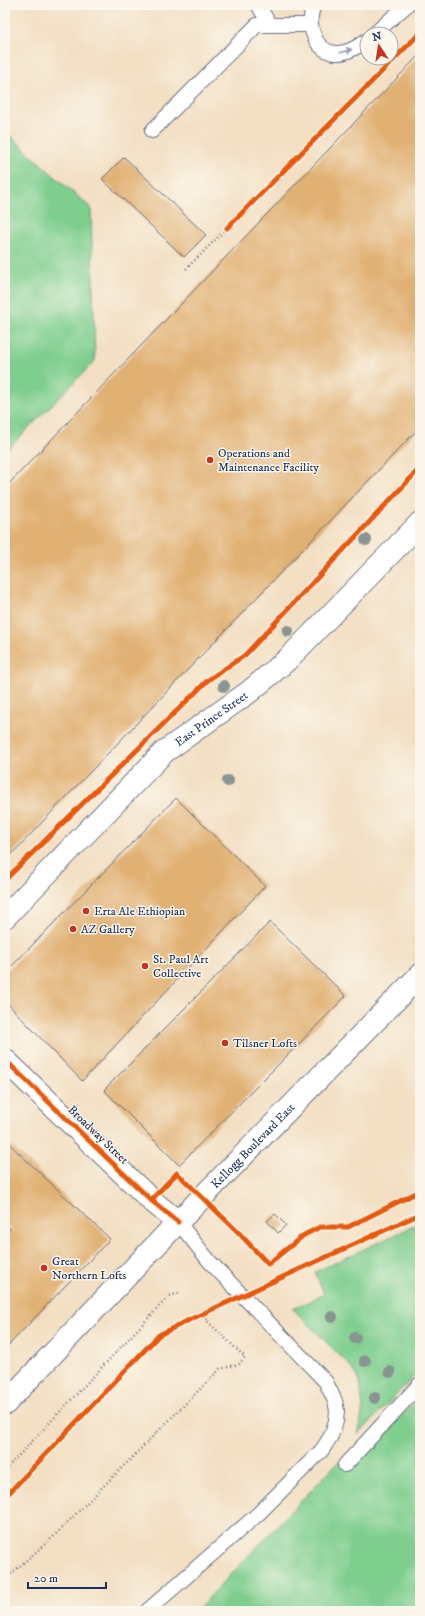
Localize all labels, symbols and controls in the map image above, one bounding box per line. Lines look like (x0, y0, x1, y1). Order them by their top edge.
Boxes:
north arrow (359, 26, 399, 66)
text: N (371, 29, 383, 45)
one-way arrow (339, 47, 352, 54)
place label: Operations and Maintenance Facility (218, 446, 319, 475)
marker: Operations and Maintenance Facility (205, 455, 215, 465)
street label: East Prince Street (172, 688, 251, 750)
place label: Erta Ale Ethiopian (94, 904, 186, 919)
marker: Erta Ale Ethiopian (81, 906, 91, 916)
place label: AZ Gallery (81, 922, 135, 937)
marker: AZ Gallery (68, 924, 78, 934)
place label: St. Paul Art Collective (153, 952, 209, 981)
marker: St. Paul Art Collective (140, 961, 150, 971)
place label: Tilsner Lofts (233, 1036, 297, 1051)
marker: Tilsner Lofts (220, 1038, 230, 1048)
street label: Kellogg Boulevard East (208, 1100, 298, 1191)
street label: Broadway Street (65, 1102, 131, 1168)
place label: Great Northern Lofts (52, 1254, 126, 1283)
marker: Great Northern Lofts (39, 1263, 49, 1273)
scale bar (28, 1564, 106, 1590)
text: 20 m (34, 1571, 58, 1586)

